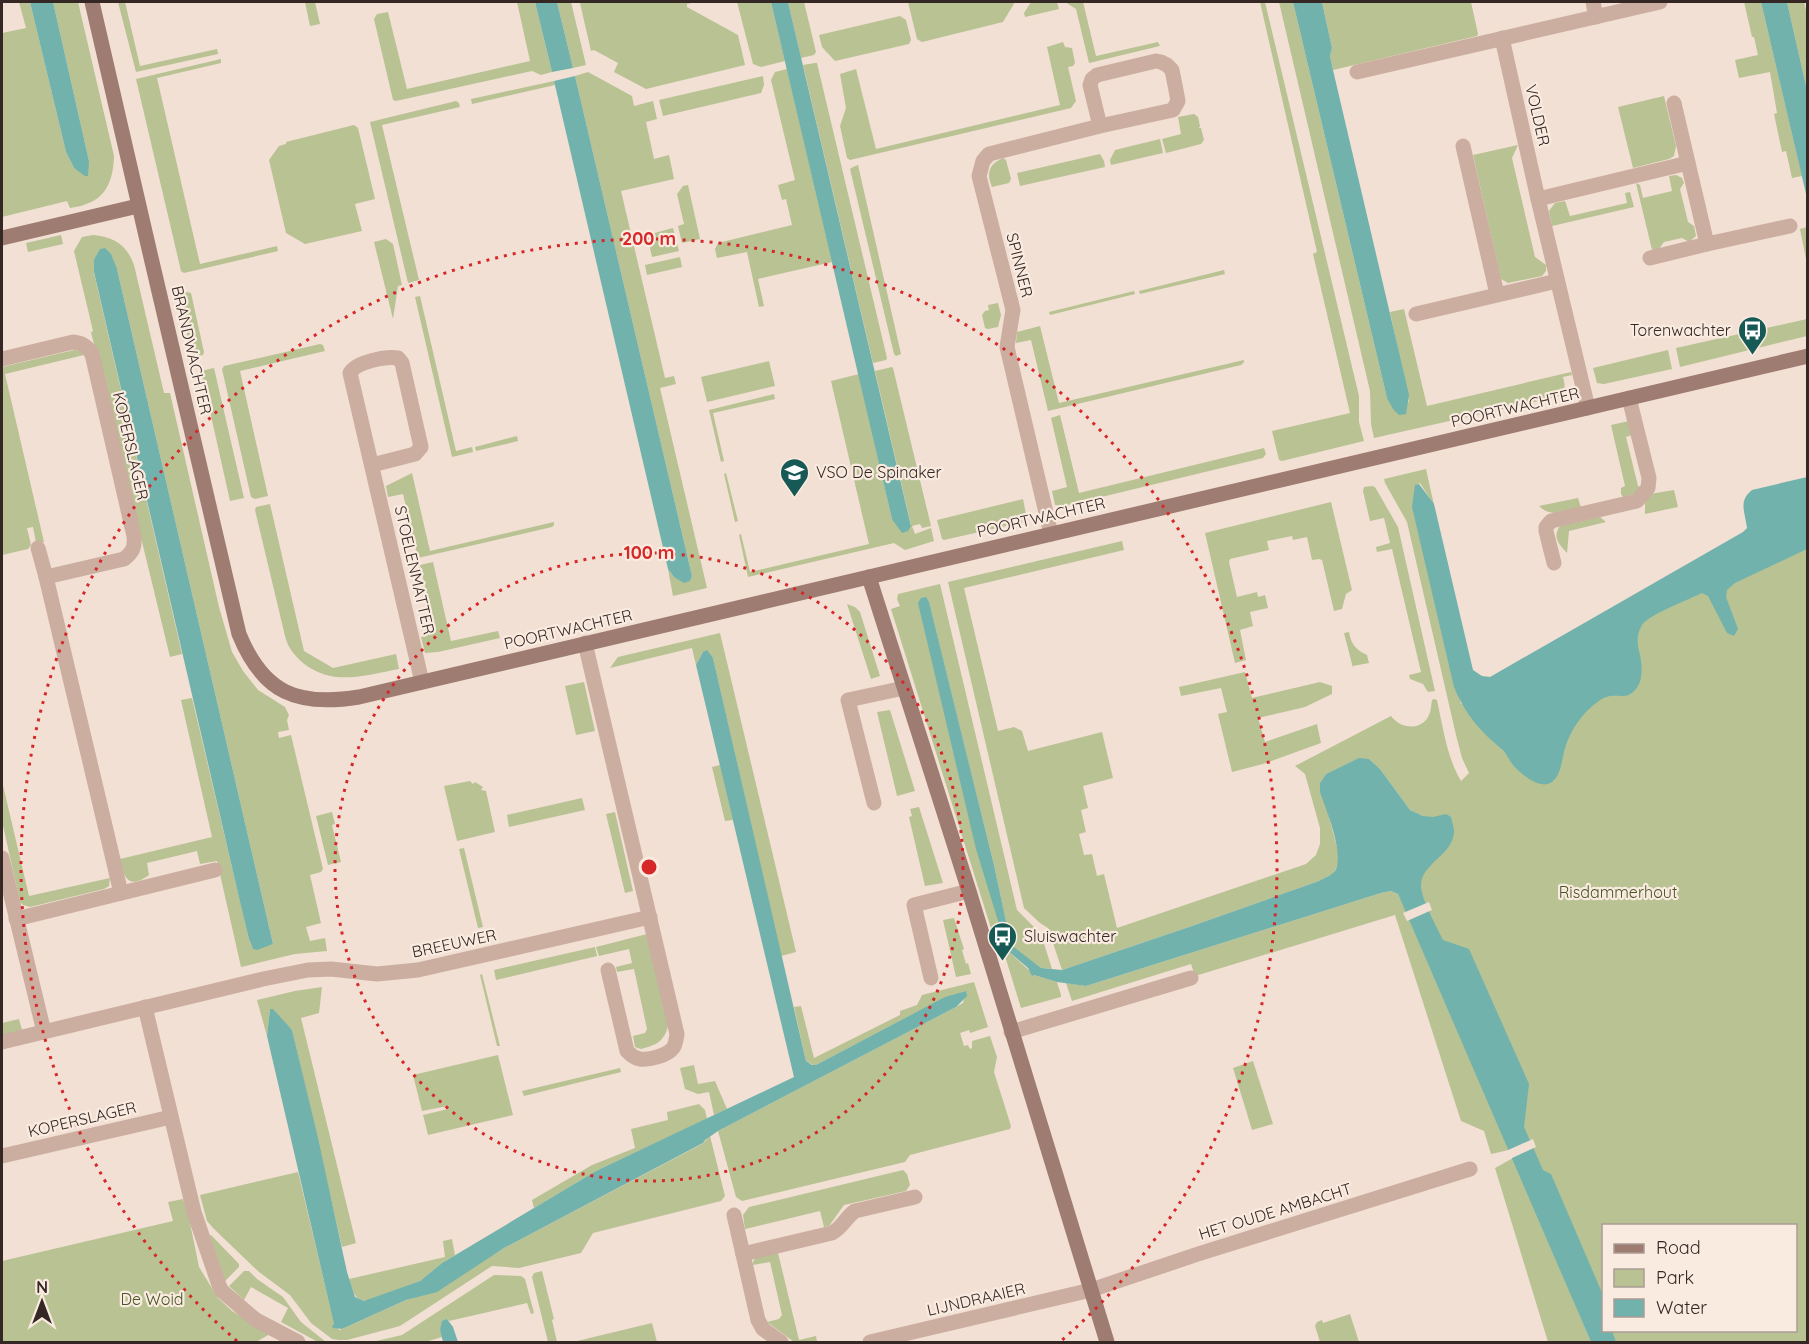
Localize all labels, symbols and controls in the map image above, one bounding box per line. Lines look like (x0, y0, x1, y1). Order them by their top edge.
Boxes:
street label: VOLDER (1521, 82, 1555, 148)
text: 200 m (622, 227, 676, 250)
street label: SPINNER (1002, 231, 1038, 299)
street label: BRANDWACHTER (167, 284, 217, 416)
bus stop icon: Torenwachter (1736, 314, 1768, 356)
place label: Torenwachter (1630, 320, 1731, 340)
street label: POORTWACHTER (1449, 383, 1581, 431)
street label: KOPERSLAGER (109, 390, 153, 502)
school or university icon: VSO De Spinaker (779, 456, 811, 498)
place label: VSO De Spinaker (816, 462, 942, 482)
street label: POORTWACHTER (975, 493, 1107, 541)
street label: STOELENMATTER (390, 504, 440, 636)
text: 100 m (624, 541, 674, 564)
street label: POORTWACHTER (502, 605, 634, 653)
centre of rings (639, 857, 659, 877)
park label: Risdammerhout (1559, 882, 1677, 902)
bus stop icon: Sluiswachter (987, 920, 1019, 962)
street label: BREEUWER (410, 924, 498, 962)
place label: Sluiswachter (1024, 926, 1116, 946)
street label: KOPERSLAGER (26, 1097, 138, 1141)
street label: HET OUDE AMBACHT (1196, 1178, 1354, 1244)
legend (1602, 1224, 1797, 1332)
text: Road (1656, 1236, 1701, 1259)
text: Park (1656, 1266, 1694, 1289)
north arrow (12, 1272, 72, 1332)
text: N (36, 1277, 48, 1297)
street label: LIJNDRAAIER (925, 1278, 1027, 1320)
park label: De Woid (120, 1289, 184, 1309)
text: Water (1656, 1296, 1707, 1319)

